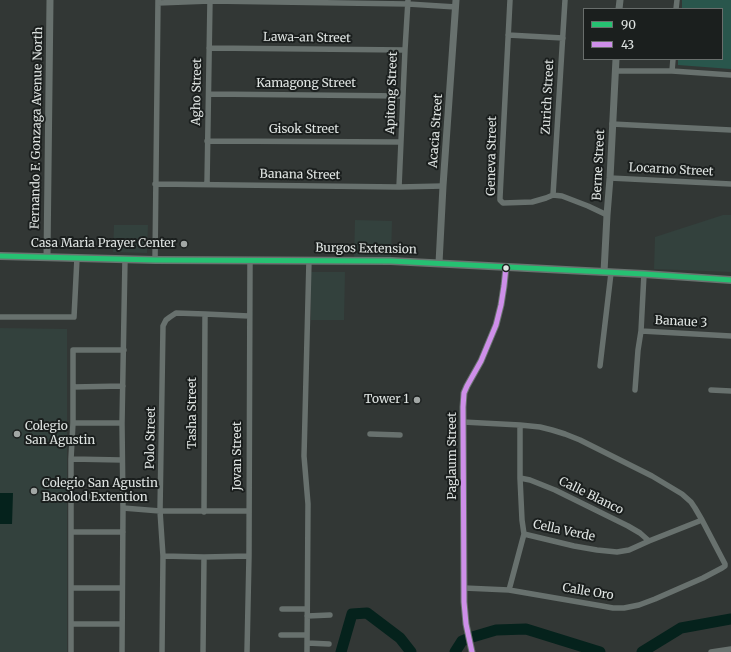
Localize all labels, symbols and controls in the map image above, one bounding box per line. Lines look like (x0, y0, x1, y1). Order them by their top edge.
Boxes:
legend (583, 8, 723, 60)
text: 90 (621, 17, 636, 32)
street label: Fernando F. Gonzaga Avenue North (28, 27, 46, 229)
street label: Lawa-an Street (263, 30, 351, 46)
text: 43 (621, 37, 634, 52)
street label: Apitong Street (383, 51, 401, 135)
street label: Agho Street (189, 58, 205, 126)
street label: Zurich Street (539, 59, 557, 135)
street label: Kamagong Street (256, 77, 356, 91)
street label: Acacia Street (426, 93, 446, 169)
street label: Geneva Street (484, 116, 500, 196)
street label: Gisok Street (269, 123, 339, 137)
street label: Berne Street (590, 129, 608, 201)
street label: Locarno Street (628, 161, 714, 179)
street label: Banana Street (260, 167, 340, 183)
place label: Casa Maria Prayer Center (31, 237, 176, 251)
marker: Casa Maria Prayer Center (179, 239, 189, 249)
street label: Burgos Extension (315, 241, 417, 257)
unlabelled marker (501, 263, 511, 273)
street label: Banaue 3 (654, 313, 708, 331)
street label: Tasha Street (186, 377, 200, 449)
place label: Tower 1 (364, 393, 409, 407)
marker: Tower 1 (412, 395, 422, 405)
street label: Polo Street (143, 407, 159, 469)
street label: Paglaum Street (446, 412, 460, 500)
place label: Colegio San Agustin (25, 420, 95, 448)
street label: Jovan Street (231, 421, 245, 491)
marker: Colegio San Agustin (12, 429, 22, 439)
street label: Calle Blanco (556, 474, 626, 518)
place label: Colegio San Agustin Bacolod Extention (42, 477, 158, 505)
marker: Colegio San Agustin Bacolod Extention (29, 486, 39, 496)
street label: Cella Verde (532, 517, 596, 545)
street label: Calle Oro (561, 581, 615, 603)

